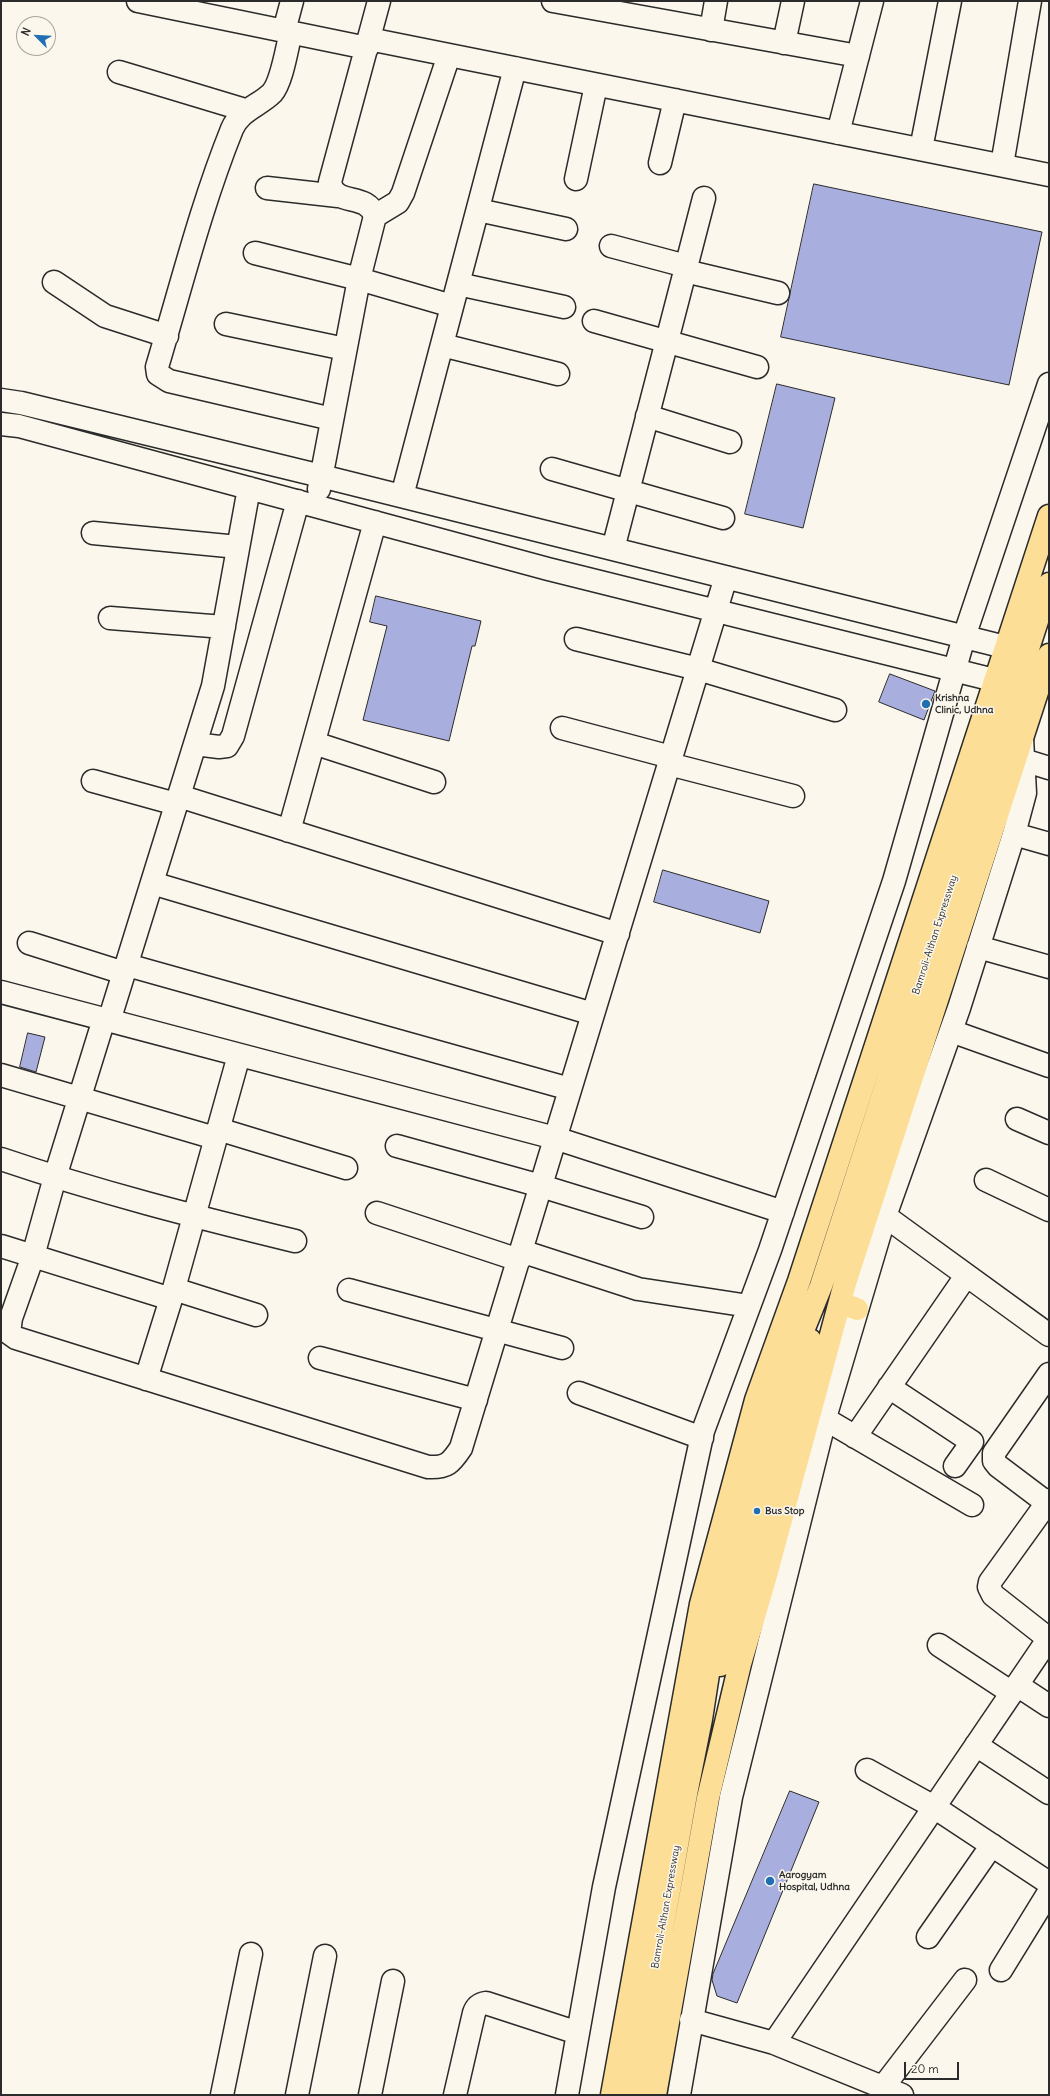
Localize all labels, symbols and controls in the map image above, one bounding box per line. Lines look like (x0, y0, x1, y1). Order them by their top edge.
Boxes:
north arrow (16, 16, 56, 56)
text: N (18, 25, 34, 38)
place label: Krishna Clinic, Udhna (935, 692, 994, 716)
marker: Krishna Clinic, Udhna (920, 698, 932, 710)
street label: Bamroli-Althan Expressway (910, 874, 960, 996)
place label: Bus Stop (765, 1505, 804, 1517)
marker: Bus Stop (752, 1506, 762, 1516)
street label: Bamroli-Althan Expressway (649, 1844, 683, 1970)
place label: Aarogyam Hospital, Udhna (779, 1869, 850, 1892)
marker: Aarogyam Hospital, Udhna (764, 1875, 776, 1887)
scale bar (906, 2054, 961, 2080)
text: 20 m (911, 2061, 939, 2076)

